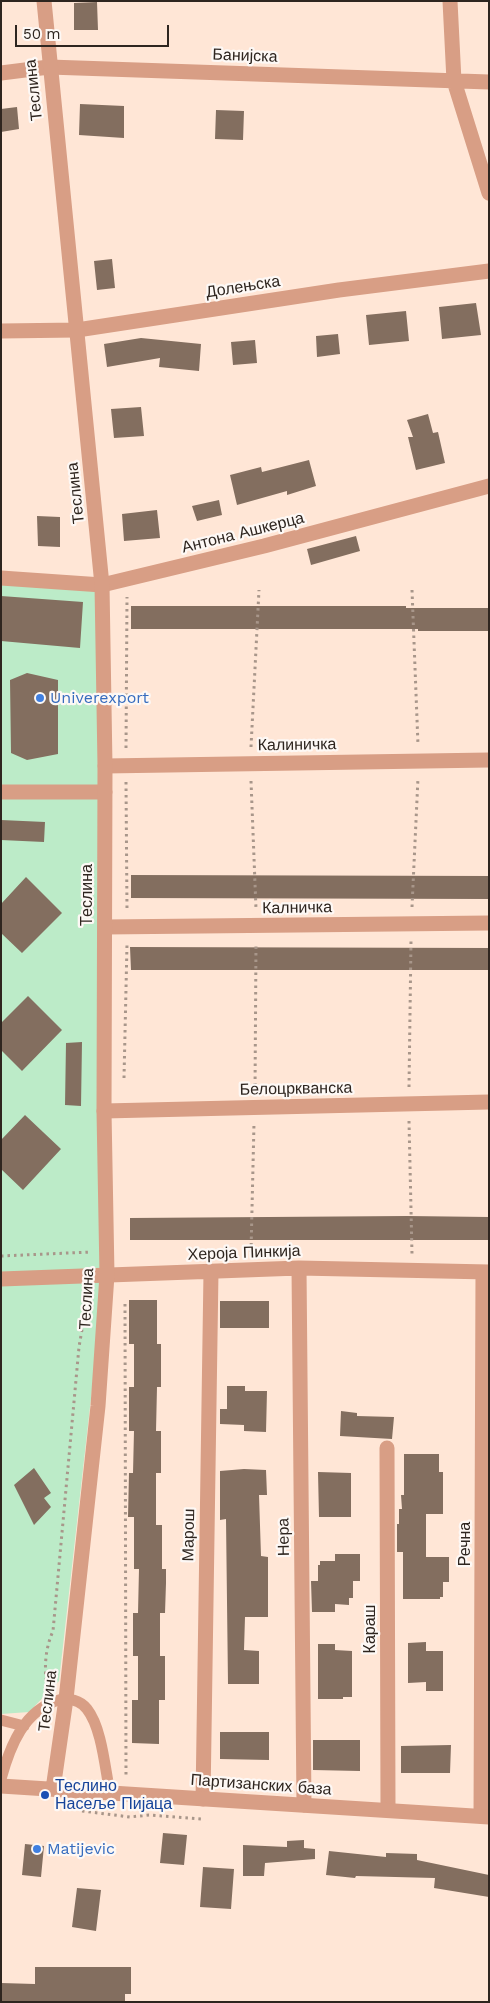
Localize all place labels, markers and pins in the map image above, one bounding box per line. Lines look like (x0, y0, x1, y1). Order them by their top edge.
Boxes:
place label: Univerexport (50, 688, 149, 708)
marker: Univerexport (34, 692, 46, 704)
place label: Теслино Насеље Пијаца (55, 1776, 172, 1814)
marker: Теслино Насеље Пијаца (39, 1789, 51, 1801)
place label: Matijevic (47, 1839, 115, 1859)
marker: Matijevic (31, 1843, 43, 1855)

